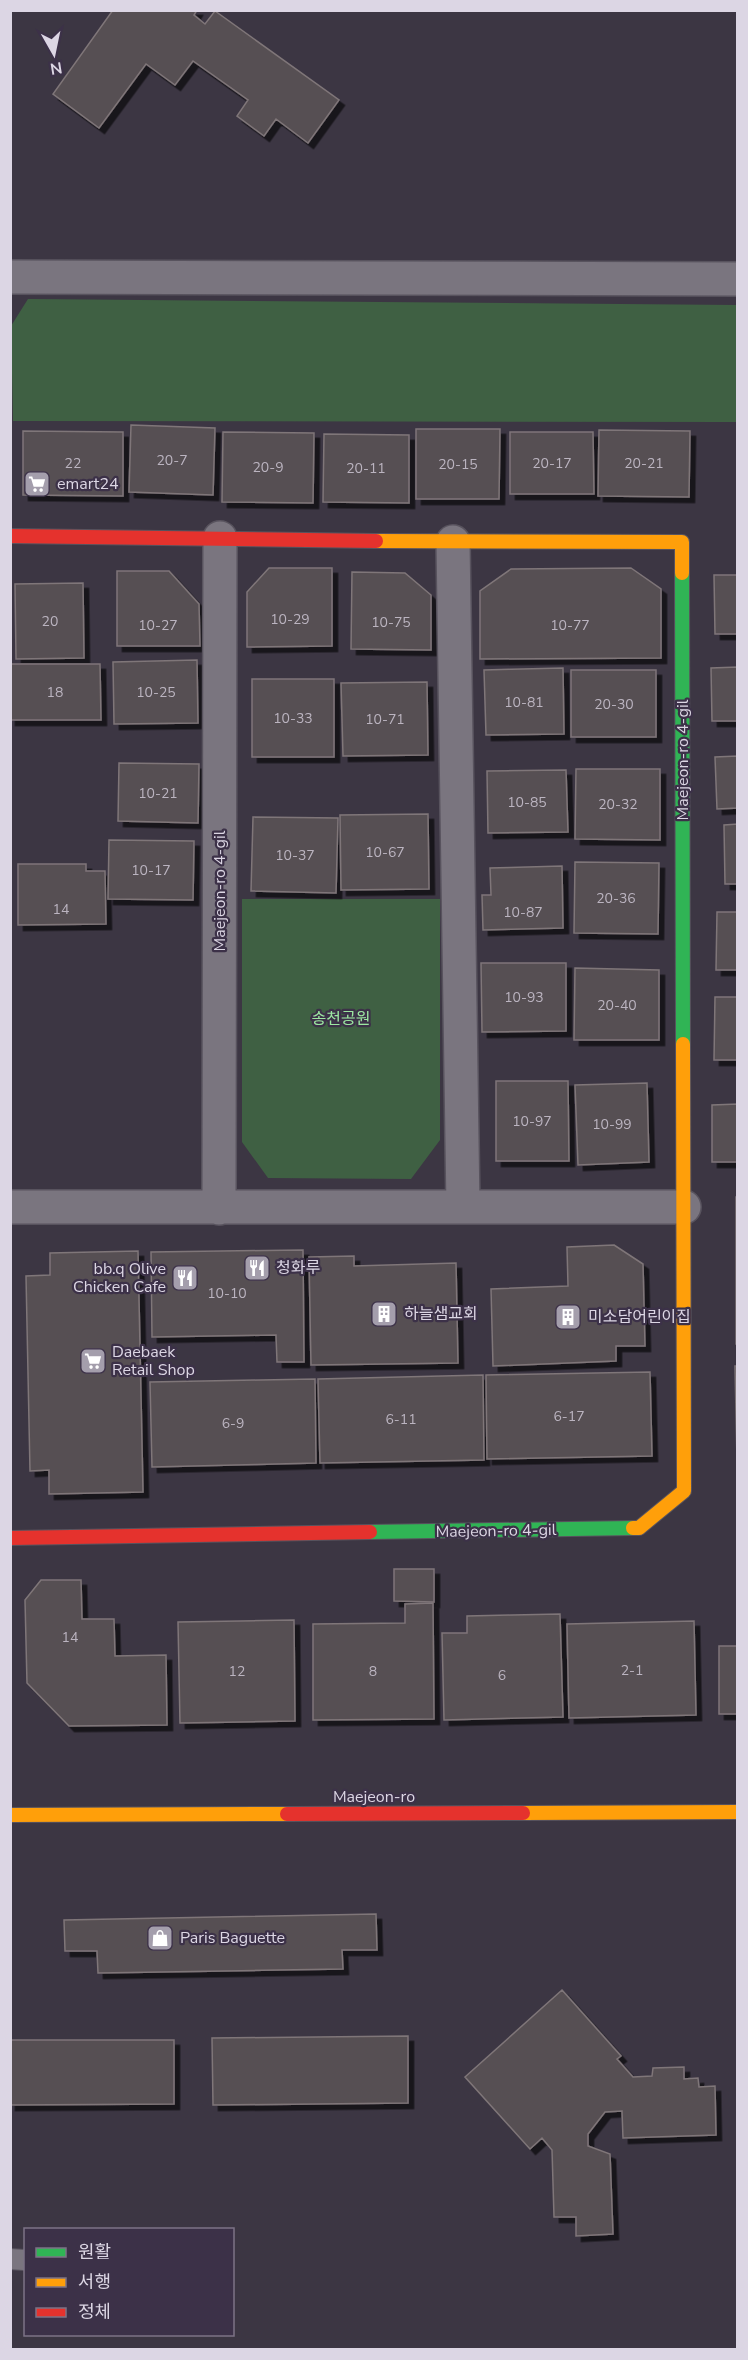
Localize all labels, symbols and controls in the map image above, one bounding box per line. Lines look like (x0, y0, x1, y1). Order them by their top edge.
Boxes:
north arrow (24, 24, 84, 84)
text: N (49, 56, 64, 80)
house number: 20-7 (156, 451, 188, 470)
house number: 22 (65, 454, 81, 473)
house number: 20-17 (532, 454, 572, 473)
house number: 20-21 (624, 454, 664, 473)
house number: 20-15 (438, 455, 478, 474)
house number: 20-9 (252, 458, 284, 477)
house number: 20-11 (346, 459, 386, 478)
supermarket icon: emart24 (22, 469, 52, 499)
place label: emart24 (57, 473, 119, 495)
house number: 10-29 (270, 610, 310, 629)
house number: 20 (42, 612, 58, 631)
house number: 10-75 (371, 613, 411, 632)
house number: 10-27 (138, 616, 178, 635)
house number: 10-77 (550, 616, 590, 635)
house number: 18 (47, 683, 63, 702)
house number: 10-25 (136, 683, 176, 702)
house number: 10-81 (504, 693, 544, 712)
house number: 20-30 (594, 695, 634, 714)
street label: Maejeon-ro 4-gil (672, 699, 694, 820)
house number: 10-33 (273, 709, 313, 728)
house number: 10-71 (365, 710, 405, 729)
house number: 10-21 (138, 784, 178, 803)
house number: 10-85 (507, 793, 547, 812)
house number: 20-32 (598, 795, 638, 814)
street label: Maejeon-ro 4-gil (209, 830, 231, 951)
house number: 10-67 (365, 843, 405, 862)
house number: 10-37 (275, 846, 315, 865)
house number: 10-17 (131, 861, 171, 880)
house number: 20-36 (596, 889, 636, 908)
house number: 14 (53, 900, 69, 919)
house number: 10-87 (503, 903, 543, 922)
house number: 10-93 (504, 988, 544, 1007)
house number: 20-40 (597, 996, 637, 1015)
park label: 송천공원 (312, 1008, 370, 1030)
house number: 10-97 (512, 1112, 552, 1131)
house number: 10-99 (592, 1115, 632, 1134)
restaurant icon: 청화루 (242, 1253, 272, 1283)
place label: 청화루 (276, 1257, 320, 1279)
place label: bb.q Olive Chicken Cafe (73, 1258, 166, 1298)
restaurant icon: bb.q Olive Chicken Cafe (170, 1263, 200, 1293)
house number: 10-10 (207, 1284, 247, 1303)
building icon: 하늘샘교회 (369, 1299, 399, 1329)
building icon: 미소담어린이집 (553, 1302, 583, 1332)
place label: 하늘샘교회 (404, 1303, 478, 1325)
place label: 미소담어린이집 (588, 1306, 691, 1328)
place label: Daebaek Retail Shop (112, 1341, 195, 1381)
supermarket icon: Daebaek Retail Shop (78, 1346, 108, 1376)
house number: 6-17 (553, 1407, 585, 1426)
house number: 6-11 (385, 1410, 417, 1429)
house number: 6-9 (222, 1414, 244, 1433)
street label: Maejeon-ro 4-gil (435, 1519, 557, 1543)
house number: 14 (62, 1628, 78, 1647)
house number: 2-1 (621, 1661, 643, 1680)
house number: 12 (229, 1662, 245, 1681)
house number: 8 (369, 1662, 377, 1681)
house number: 6 (498, 1666, 506, 1685)
street label: Maejeon-ro (333, 1786, 415, 1808)
shop icon: Paris Baguette (145, 1923, 175, 1953)
place label: Paris Baguette (180, 1927, 285, 1949)
legend (24, 2228, 234, 2336)
text: 원활 (78, 2240, 111, 2264)
text: 서행 (78, 2270, 111, 2294)
text: 정체 (78, 2300, 111, 2324)

